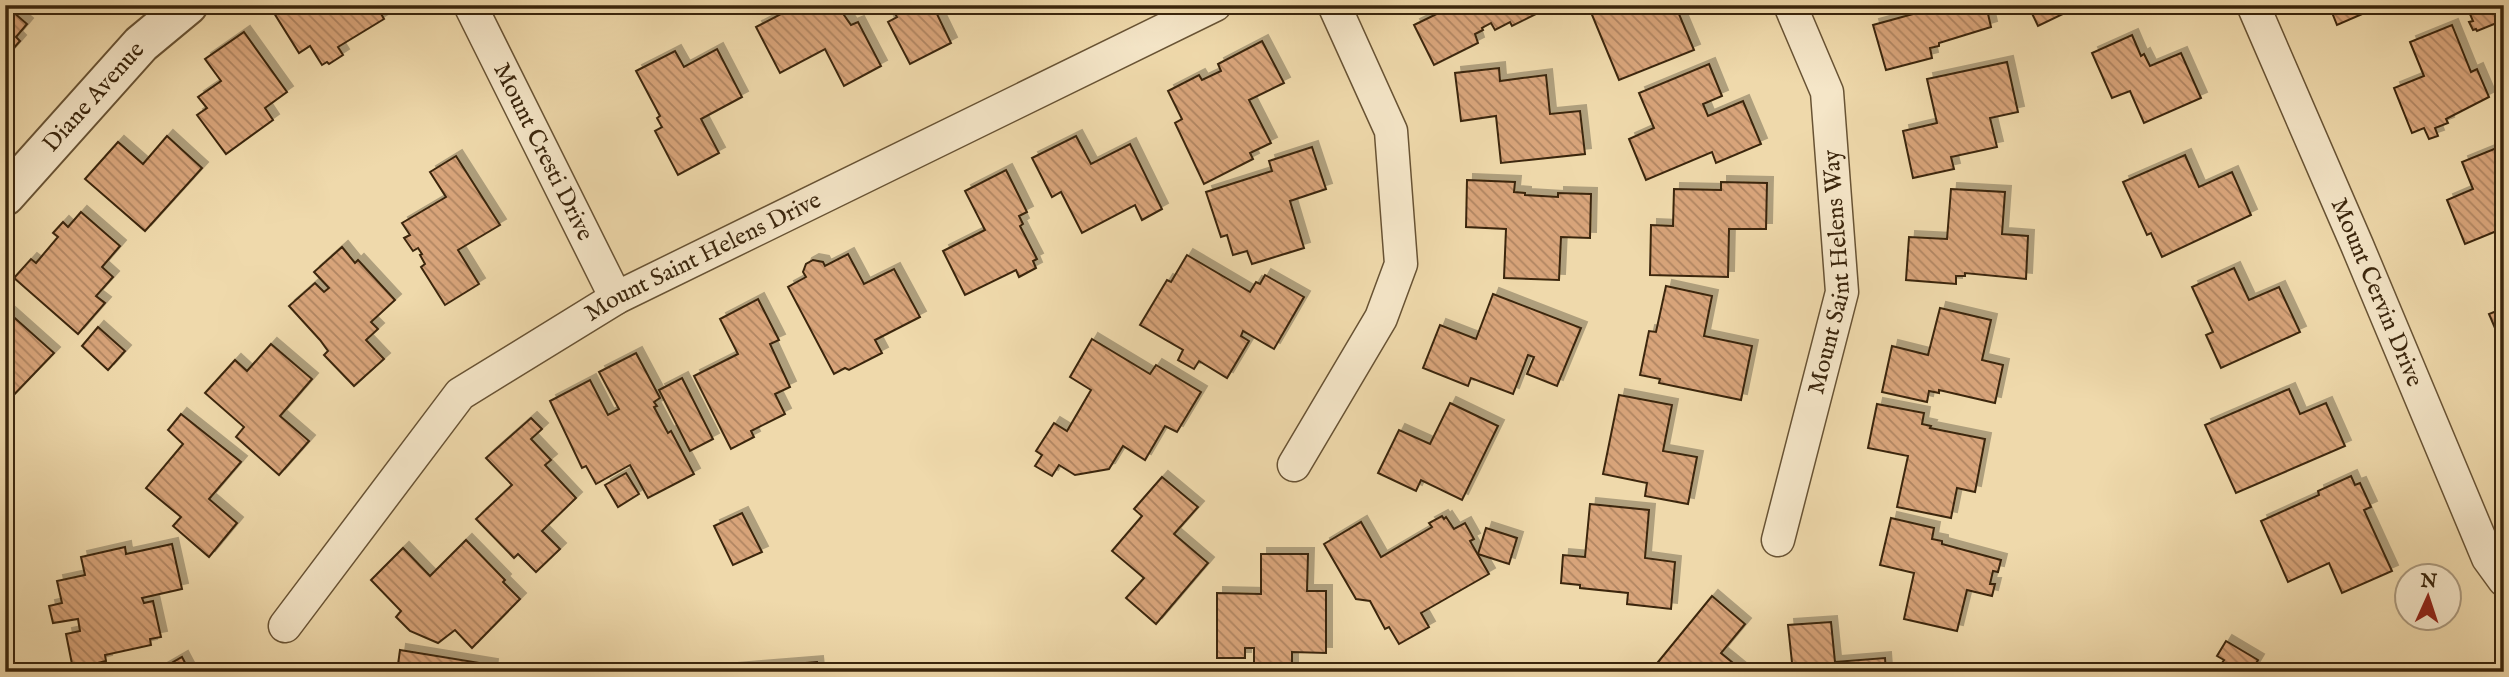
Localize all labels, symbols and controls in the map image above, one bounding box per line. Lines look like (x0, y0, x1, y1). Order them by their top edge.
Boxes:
street label: Diane Avenue (36, 35, 151, 159)
street label: Mount Cresti Drive (486, 58, 600, 246)
street label: Mount Saint Helens Way (1801, 148, 1858, 398)
street label: Mount Saint Helens Drive (579, 185, 826, 329)
street label: Mount Cervin Drive (2323, 193, 2430, 392)
north arrow (2394, 562, 2464, 632)
text: N (2419, 570, 2438, 594)

